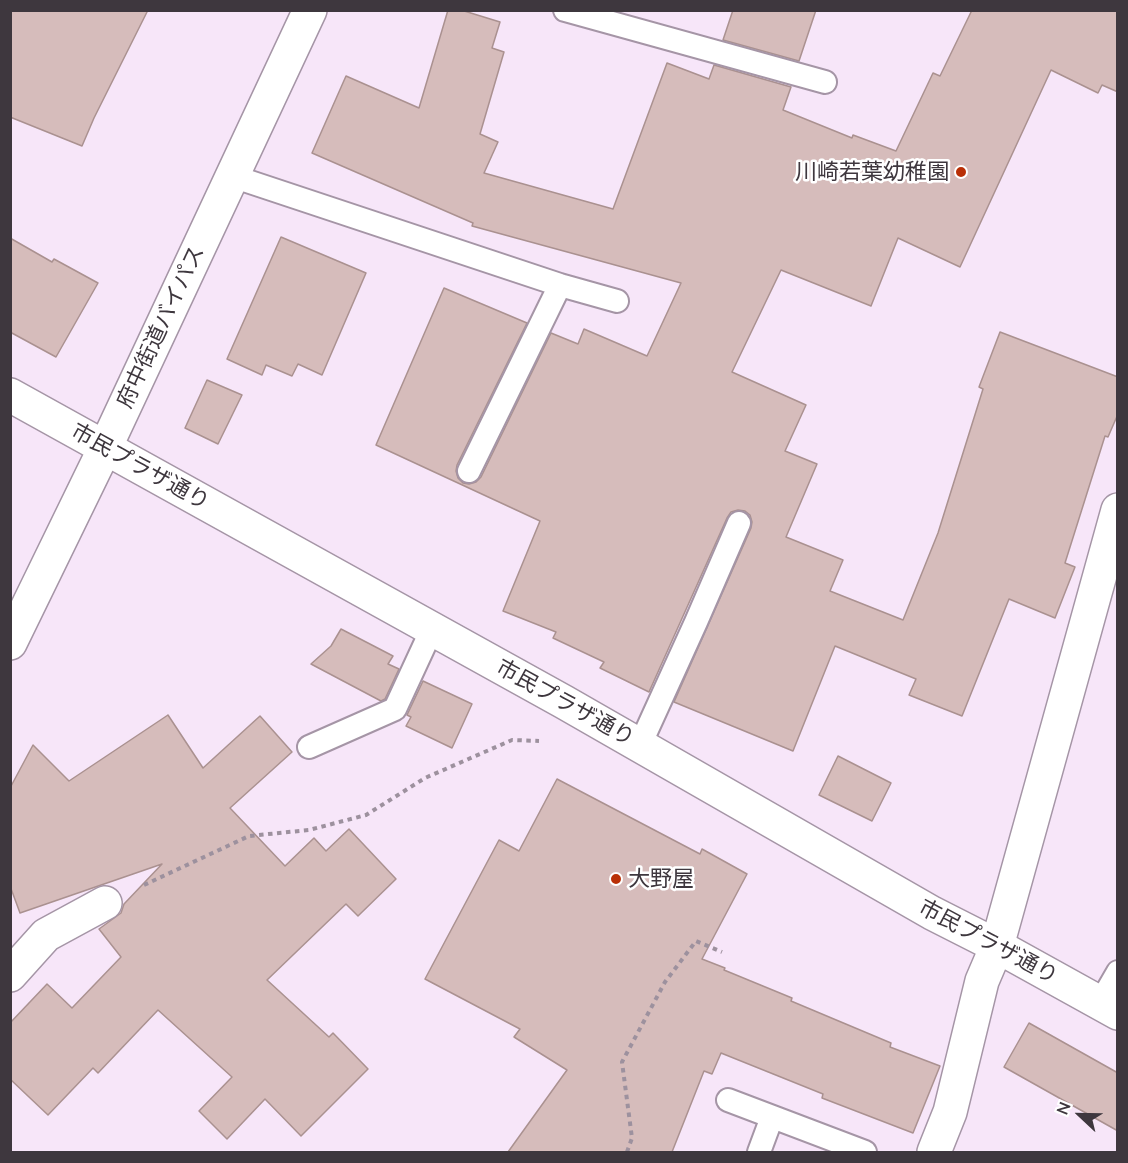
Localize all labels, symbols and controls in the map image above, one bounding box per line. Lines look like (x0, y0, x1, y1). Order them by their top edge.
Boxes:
place label: 川崎若葉幼稚園 (795, 159, 949, 185)
marker: 川崎若葉幼稚園 (954, 165, 968, 179)
street label: 府中街道バイパス (112, 242, 210, 412)
street label: 市民プラザ通り (66, 418, 214, 516)
street label: 市民プラザ通り (491, 654, 639, 752)
place label: 大野屋 (628, 866, 694, 892)
marker: 大野屋 (609, 872, 623, 886)
street label: 市民プラザ通り (914, 894, 1062, 990)
north arrow (1050, 1085, 1110, 1145)
text: N (1052, 1099, 1075, 1118)

